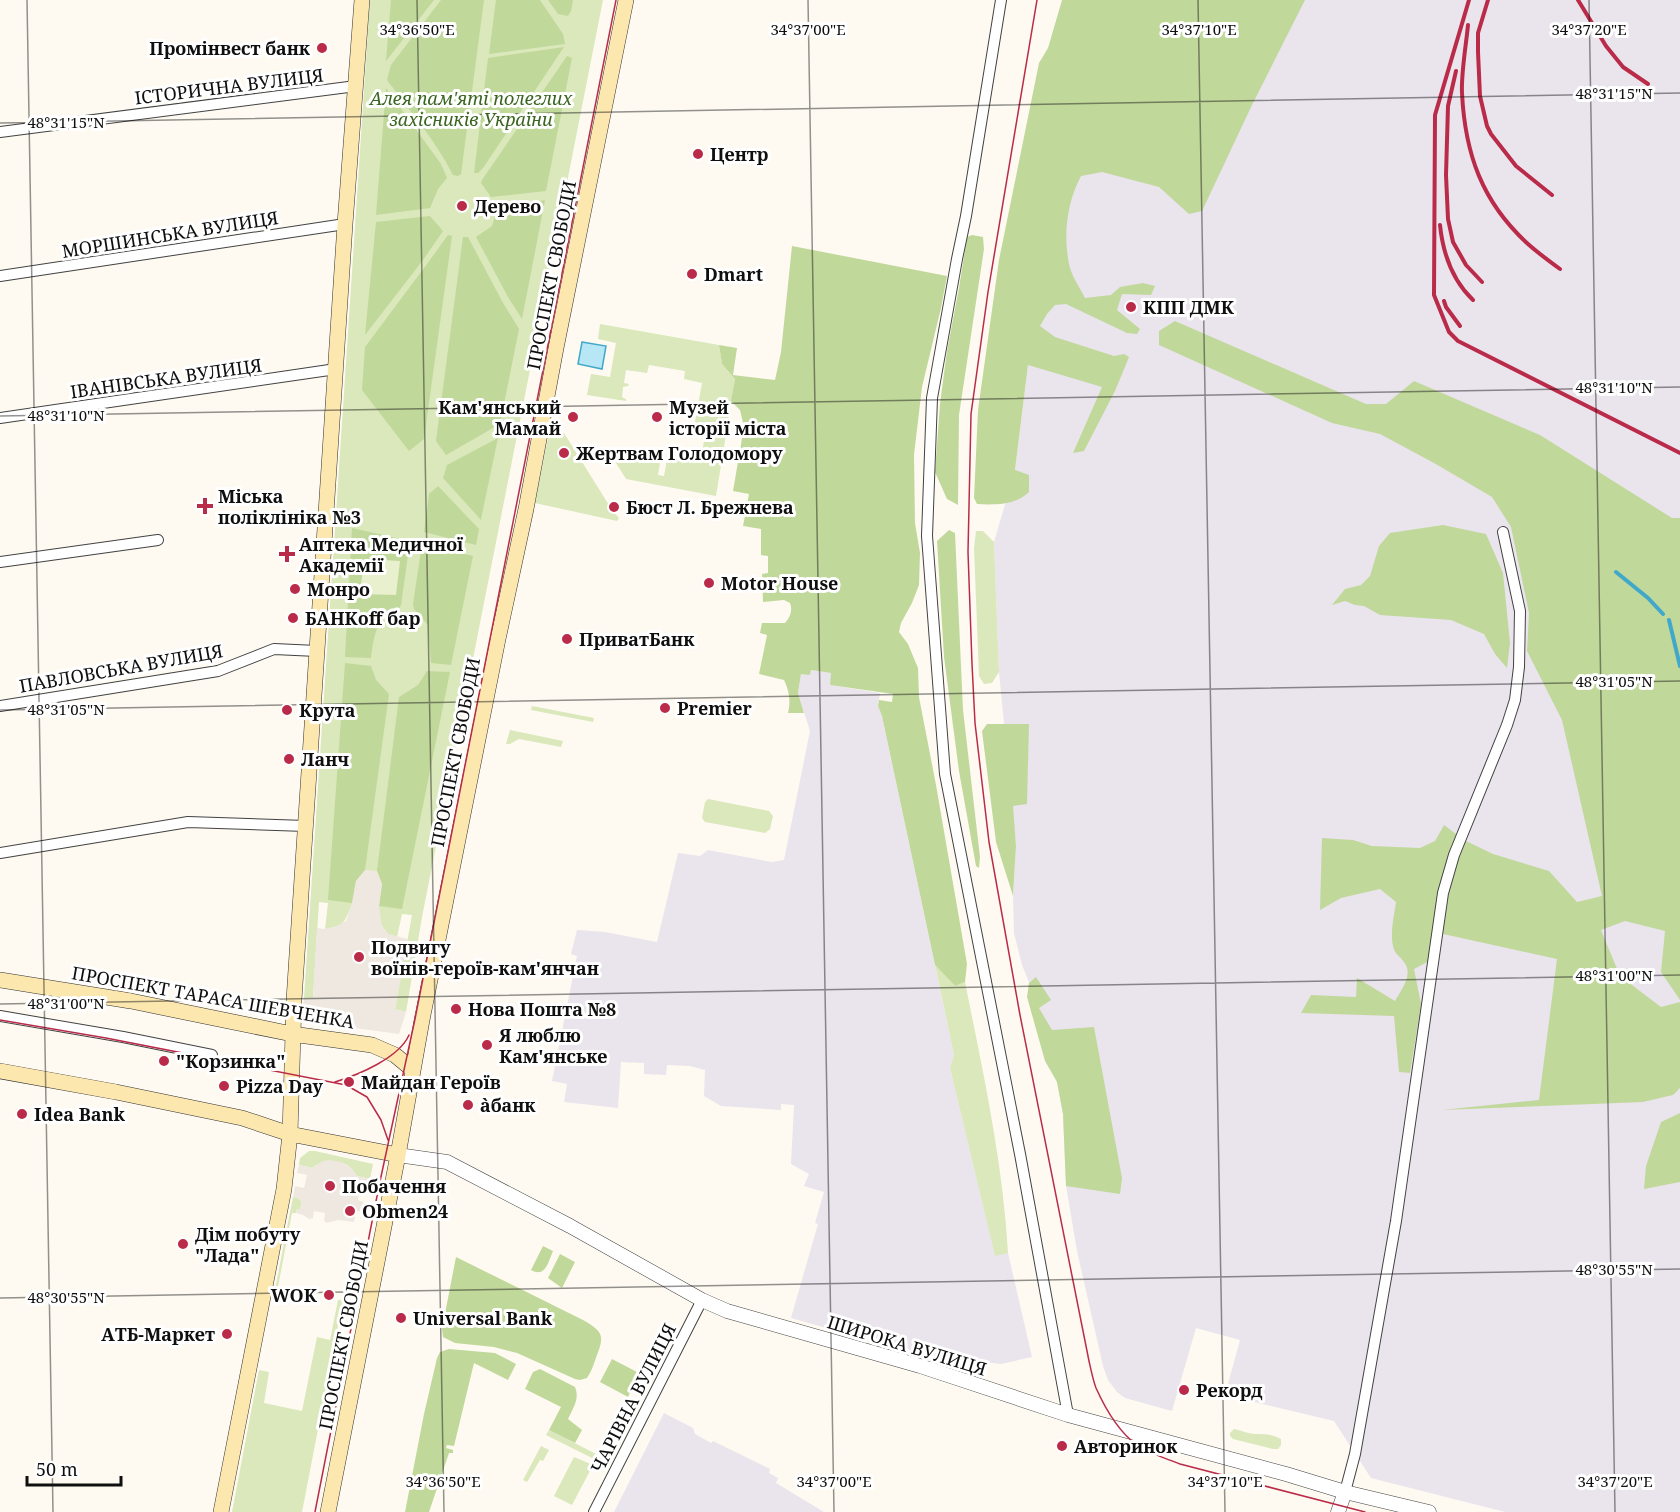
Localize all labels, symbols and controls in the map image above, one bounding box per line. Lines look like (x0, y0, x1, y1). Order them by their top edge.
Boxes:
text: 34°36'50"E (379, 19, 455, 39)
text: 34°37'00"E (770, 19, 846, 39)
text: 34°37'10"E (1161, 19, 1237, 39)
text: 34°37'20"E (1551, 19, 1627, 39)
place label: Промінвест банк (149, 36, 311, 60)
marker: Промінвест банк (315, 41, 329, 55)
street label: ІСТОРИЧНА ВУЛИЦЯ (133, 62, 325, 110)
text: 48°31'15"N (1575, 83, 1653, 103)
park label: Алея пам'яті полеглих захісників України (368, 86, 573, 131)
text: 48°31'15"N (27, 112, 105, 132)
place label: Центр (710, 142, 768, 166)
marker: Центр (691, 147, 705, 161)
street label: ПРОСПЕКТ СВОБОДИ (521, 178, 581, 372)
place label: Дерево (474, 194, 541, 218)
marker: Дерево (455, 199, 469, 213)
street label: МОРШИНСЬКА ВУЛИЦЯ (60, 205, 280, 263)
place label: Dmart (704, 262, 763, 286)
marker: Dmart (685, 267, 699, 281)
place label: КПП ДМК (1143, 295, 1235, 319)
marker: КПП ДМК (1124, 300, 1138, 314)
street label: ІВАНІВСЬКА ВУЛИЦЯ (69, 353, 264, 403)
text: 48°31'10"N (1575, 377, 1653, 397)
place label: Кам'янський Мамай (438, 395, 561, 440)
place label: Музей історії міста (669, 395, 787, 440)
text: 48°31'10"N (27, 405, 105, 425)
marker: Кам'янський Мамай (566, 410, 580, 424)
marker: Музей історії міста (650, 410, 664, 424)
place label: Жертвам Голодомору (576, 441, 783, 465)
marker: Жертвам Голодомору (557, 446, 571, 460)
place label: Міська поліклініка №3 (218, 484, 361, 529)
place label: Бюст Л. Брежнева (626, 495, 794, 519)
marker: Міська поліклініка №3 (196, 497, 214, 515)
marker: Бюст Л. Брежнева (607, 500, 621, 514)
place label: Аптека Медичної Академії (299, 532, 464, 577)
marker: Аптека Медичної Академії (280, 547, 294, 561)
place label: Motor House (721, 571, 838, 595)
marker: Motor House (702, 576, 716, 590)
place label: Монро (307, 577, 370, 601)
marker: Монро (288, 582, 302, 596)
place label: БАНКoff бар (305, 606, 420, 630)
marker: БАНКoff бар (286, 611, 300, 625)
place label: ПриватБанк (579, 627, 695, 651)
marker: ПриватБанк (560, 632, 574, 646)
street label: ПАВЛОВСЬКА ВУЛИЦЯ (17, 638, 225, 698)
street label: ПРОСПЕКТ СВОБОДИ (425, 655, 485, 849)
text: 48°31'05"N (1575, 671, 1653, 691)
place label: Premier (677, 696, 753, 720)
place label: Крута (299, 698, 356, 722)
text: 48°31'05"N (27, 699, 105, 719)
marker: Premier (658, 701, 672, 715)
marker: Крута (280, 703, 294, 717)
place label: Ланч (301, 747, 349, 771)
marker: Ланч (282, 752, 296, 766)
place label: Подвигу воїнів-героїв-кам'янчан (371, 935, 599, 980)
marker: Подвигу воїнів-героїв-кам'янчан (352, 950, 366, 964)
street label: ПРОСПЕКТ ТАРАСА ШЕВЧЕНКА (70, 960, 356, 1034)
text: 48°31'00"N (1575, 965, 1653, 985)
text: 48°31'00"N (27, 993, 105, 1013)
place label: Нова Пошта №8 (468, 997, 616, 1021)
marker: Нова Пошта №8 (449, 1002, 463, 1016)
place label: Я люблю Кам'янське (498, 1023, 608, 1068)
marker: Я люблю Кам'янське (480, 1038, 494, 1052)
place label: "Корзинка" (176, 1049, 285, 1073)
marker: "Корзинка" (157, 1054, 171, 1068)
place label: Майдан Героїв (361, 1070, 501, 1094)
place label: Pizza Day (236, 1074, 324, 1098)
marker: Майдан Героїв (342, 1075, 356, 1089)
marker: Pizza Day (217, 1079, 231, 1093)
place label: а̀банк (480, 1093, 536, 1117)
marker: а̀банк (461, 1098, 475, 1112)
place label: Idea Bank (34, 1102, 126, 1126)
marker: Idea Bank (15, 1107, 29, 1121)
place label: Побачення (342, 1174, 446, 1198)
marker: Побачення (323, 1179, 337, 1193)
place label: Obmen24 (362, 1199, 448, 1223)
marker: Obmen24 (343, 1204, 357, 1218)
place label: Дім побуту "Лада" (195, 1222, 301, 1267)
marker: Дім побуту "Лада" (176, 1237, 190, 1251)
street label: ПРОСПЕКТ СВОБОДИ (313, 1238, 373, 1432)
text: 48°30'55"N (1575, 1259, 1653, 1279)
place label: WOK (271, 1283, 318, 1307)
text: 48°30'55"N (27, 1287, 105, 1307)
marker: WOK (322, 1288, 336, 1302)
place label: Universal Bank (413, 1306, 553, 1330)
street label: ШИРОКА ВУЛИЦЯ (824, 1309, 990, 1381)
marker: Universal Bank (394, 1311, 408, 1325)
street label: ЧАРІВНА ВУЛИЦЯ (585, 1319, 681, 1477)
place label: АТБ-Маркет (101, 1322, 215, 1346)
marker: АТБ-Маркет (220, 1327, 234, 1341)
place label: Рекорд (1196, 1378, 1263, 1402)
marker: Рекорд (1177, 1383, 1191, 1397)
place label: Авторинок (1074, 1434, 1178, 1458)
marker: Авторинок (1055, 1439, 1069, 1453)
scale bar (27, 1449, 122, 1487)
text: 50 m (36, 1457, 78, 1481)
text: 34°36'50"E (405, 1471, 481, 1491)
text: 34°37'00"E (796, 1471, 872, 1491)
text: 34°37'10"E (1187, 1471, 1263, 1491)
text: 34°37'20"E (1577, 1471, 1653, 1491)

